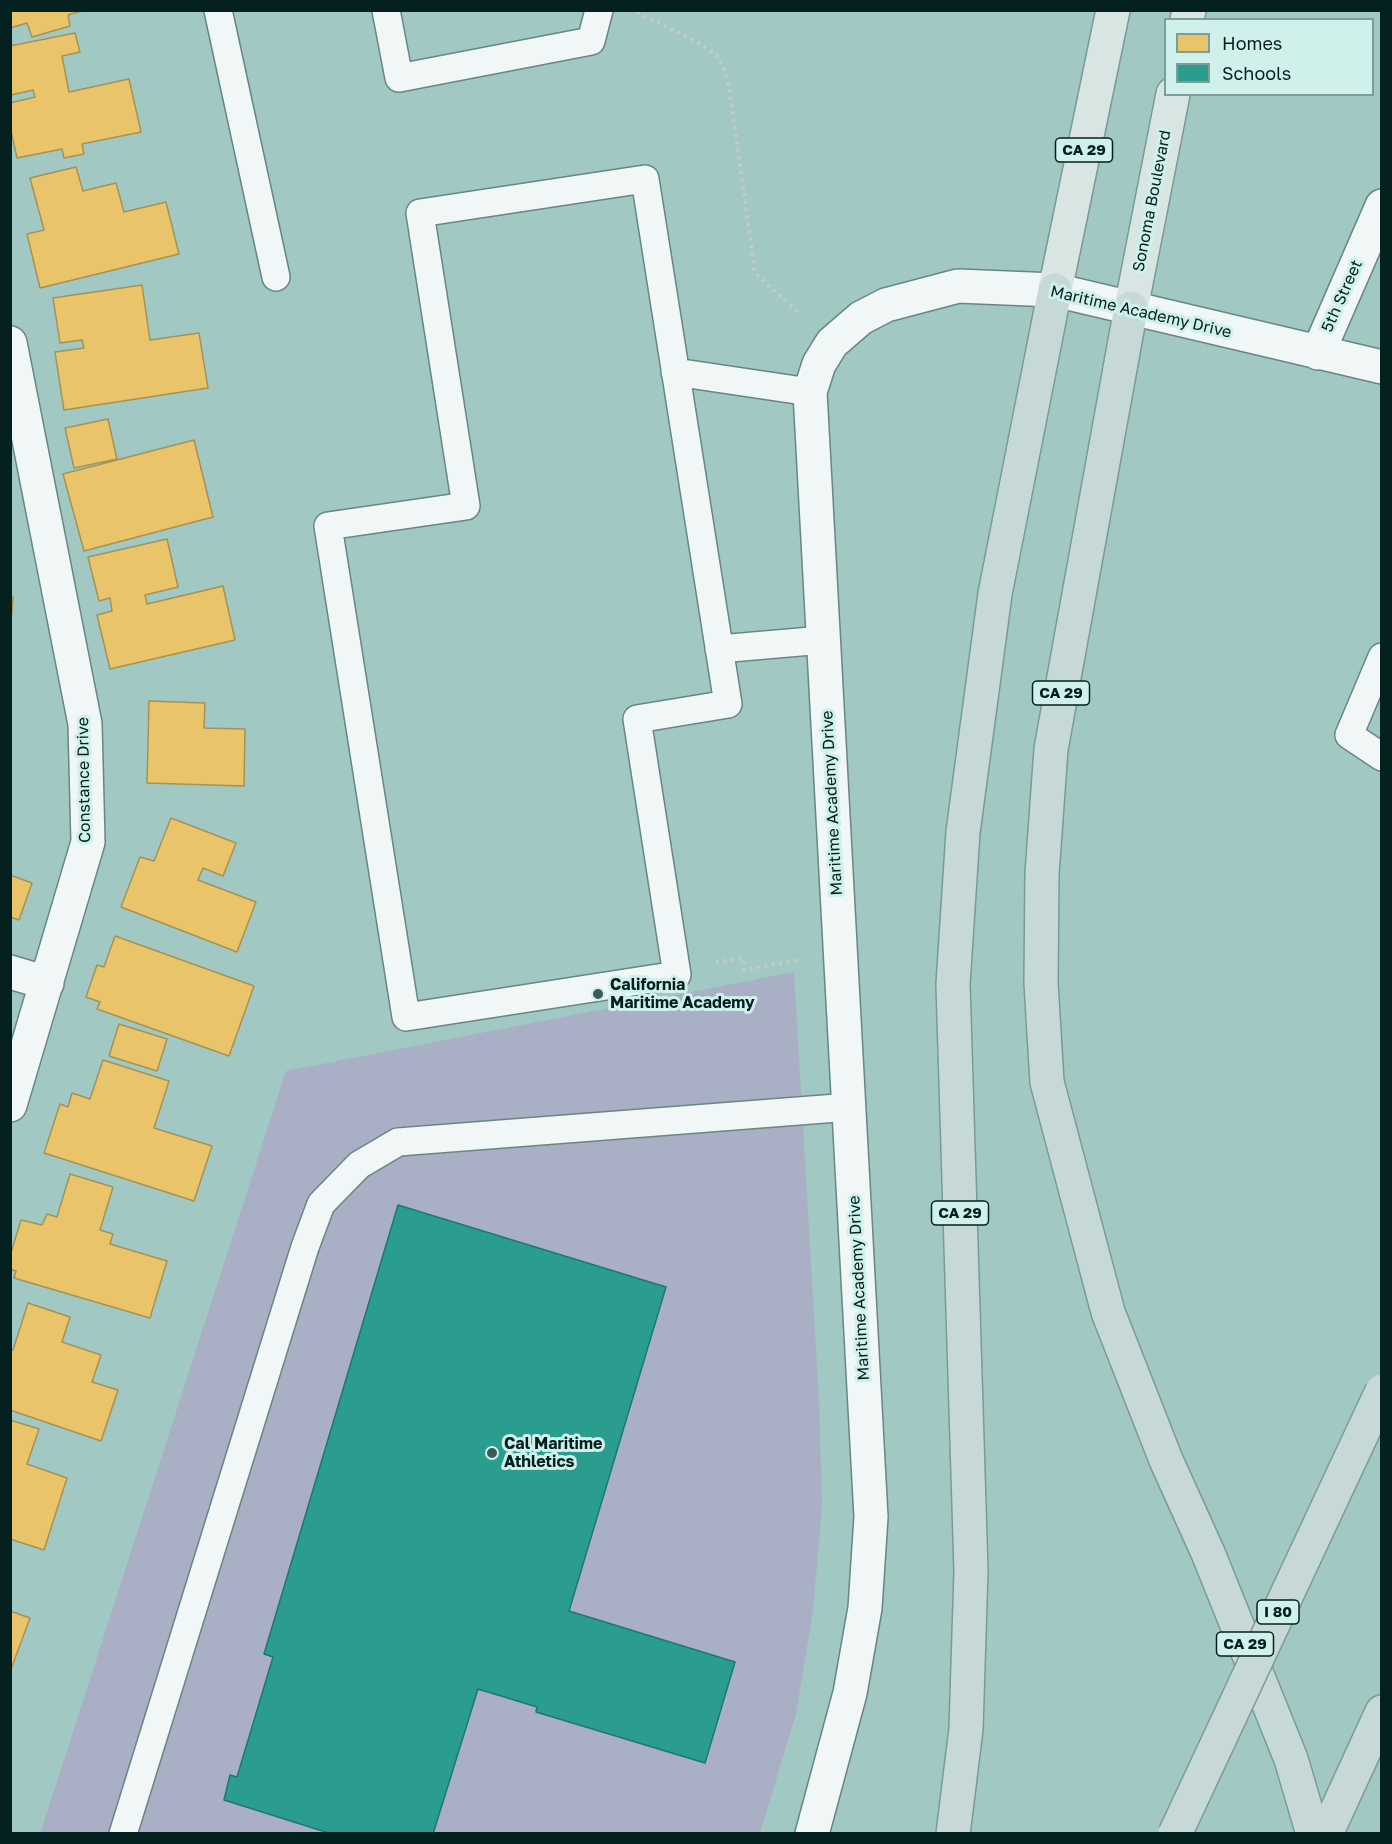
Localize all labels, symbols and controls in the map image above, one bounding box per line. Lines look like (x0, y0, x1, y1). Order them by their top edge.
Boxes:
legend (1164, 18, 1374, 96)
text: Homes (1222, 32, 1282, 54)
text: Schools (1222, 62, 1291, 84)
street label: Sonoma Boulevard (1129, 129, 1175, 273)
road number: CA 29 (1056, 138, 1112, 162)
street label: 5th Street (1318, 257, 1366, 335)
street label: Maritime Academy Drive (1049, 282, 1233, 342)
road number: CA 29 (1032, 681, 1090, 705)
street label: Maritime Academy Drive (818, 710, 846, 896)
street label: Constance Drive (73, 717, 95, 843)
place label: California Maritime Academy (610, 975, 755, 1013)
marker: California Maritime Academy (591, 987, 605, 1001)
street label: Maritime Academy Drive (845, 1195, 873, 1381)
road number: CA 29 (932, 1201, 988, 1225)
place label: Cal Maritime Athletics (504, 1434, 602, 1472)
marker: Cal Maritime Athletics (485, 1446, 499, 1460)
road number: I 80 (1257, 1600, 1299, 1624)
road number: CA 29 (1216, 1632, 1274, 1656)

